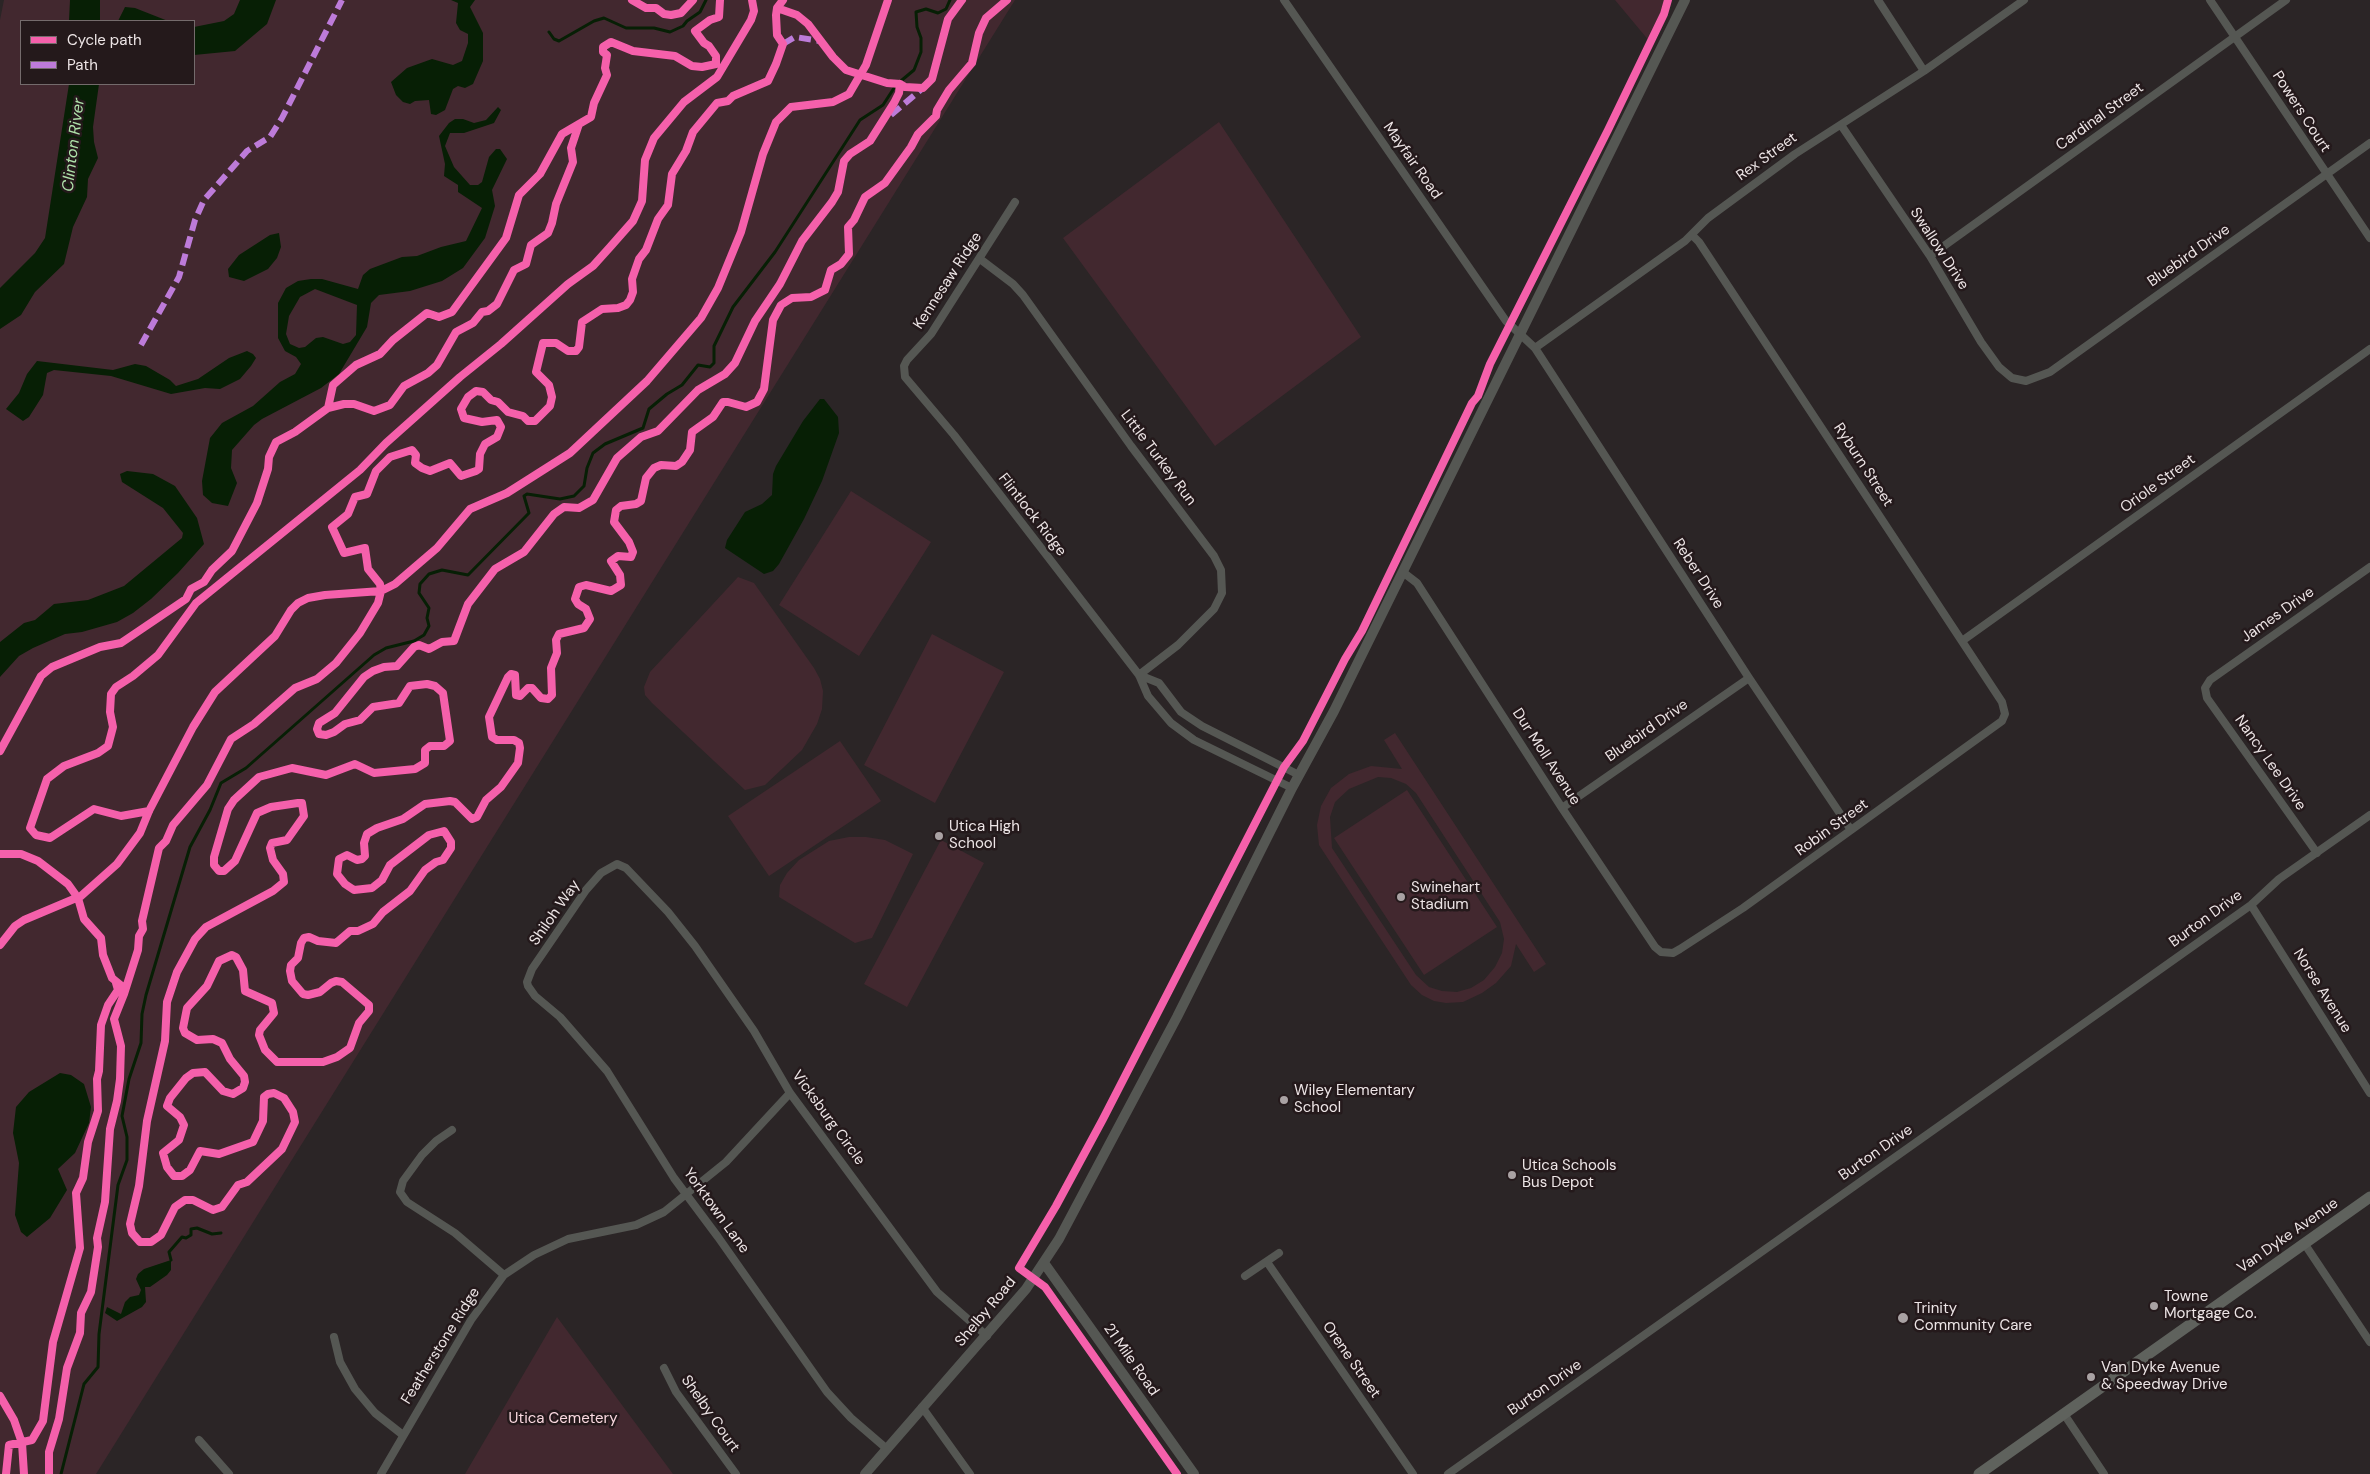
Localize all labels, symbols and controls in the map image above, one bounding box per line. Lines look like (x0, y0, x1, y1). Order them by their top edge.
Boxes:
legend (20, 20, 195, 85)
text: Cycle path (67, 30, 142, 50)
text: Path (67, 55, 98, 75)
street label: Powers Court (2268, 68, 2334, 156)
street label: Cardinal Street (2053, 79, 2147, 155)
water label: Clinton River (59, 97, 89, 193)
street label: Mayfair Road (1379, 119, 1445, 203)
street label: Rex Street (1733, 129, 1801, 185)
street label: Swallow Drive (1906, 205, 1972, 293)
street label: Bluebird Drive (2144, 221, 2234, 291)
street label: Kennesaw Ridge (910, 229, 986, 333)
street label: Little Turkey Run (1116, 407, 1200, 509)
street label: Ryburn Street (1829, 420, 1897, 510)
street label: Oriole Street (2117, 451, 2199, 517)
street label: Flintlock Ridge (994, 470, 1070, 560)
street label: Reber Drive (1669, 536, 1727, 612)
street label: James Drive (2238, 583, 2318, 647)
street label: Bluebird Drive (1602, 696, 1692, 766)
street label: Dur Moll Avenue (1508, 705, 1584, 809)
street label: Nancy Lee Drive (2230, 712, 2310, 814)
street label: Robin Street (1792, 796, 1872, 860)
place label: Utica High School (949, 818, 1020, 853)
marker: Utica High School (933, 830, 945, 842)
street label: Shiloh Way (526, 877, 584, 949)
place label: Swinehart Stadium (1411, 879, 1480, 914)
street label: Burton Drive (2166, 886, 2246, 952)
marker: Swinehart Stadium (1395, 891, 1407, 903)
street label: Norse Avenue (2289, 946, 2355, 1036)
street label: Vicksburg Circle (788, 1067, 868, 1169)
place label: Wiley Elementary School (1294, 1082, 1415, 1117)
marker: Wiley Elementary School (1278, 1094, 1290, 1106)
street label: Burton Drive (1836, 1121, 1916, 1185)
place label: Utica Schools Bus Depot (1522, 1157, 1617, 1192)
street label: Yorktown Lane (679, 1165, 753, 1257)
marker: Utica Schools Bus Depot (1506, 1169, 1518, 1181)
street label: Van Dyke Avenue (2234, 1194, 2342, 1278)
street label: Shelby Road (952, 1274, 1020, 1350)
street label: Featherstone Ridge (398, 1284, 484, 1408)
place label: Towne Mortgage Co. (2164, 1288, 2257, 1323)
place label: Trinity Community Care (1914, 1300, 2032, 1335)
marker: Towne Mortgage Co. (2148, 1300, 2160, 1312)
marker: Trinity Community Care (1896, 1311, 1910, 1325)
street label: Orene Street (1318, 1318, 1384, 1402)
street label: 21 Mile Road (1099, 1320, 1163, 1400)
street label: Burton Drive (1505, 1356, 1585, 1420)
place label: Van Dyke Avenue & Speedway Drive (2101, 1359, 2227, 1394)
marker: Van Dyke Avenue & Speedway Drive (2085, 1371, 2097, 1383)
street label: Shelby Court (677, 1372, 743, 1456)
park label: Utica Cemetery (508, 1410, 618, 1428)

